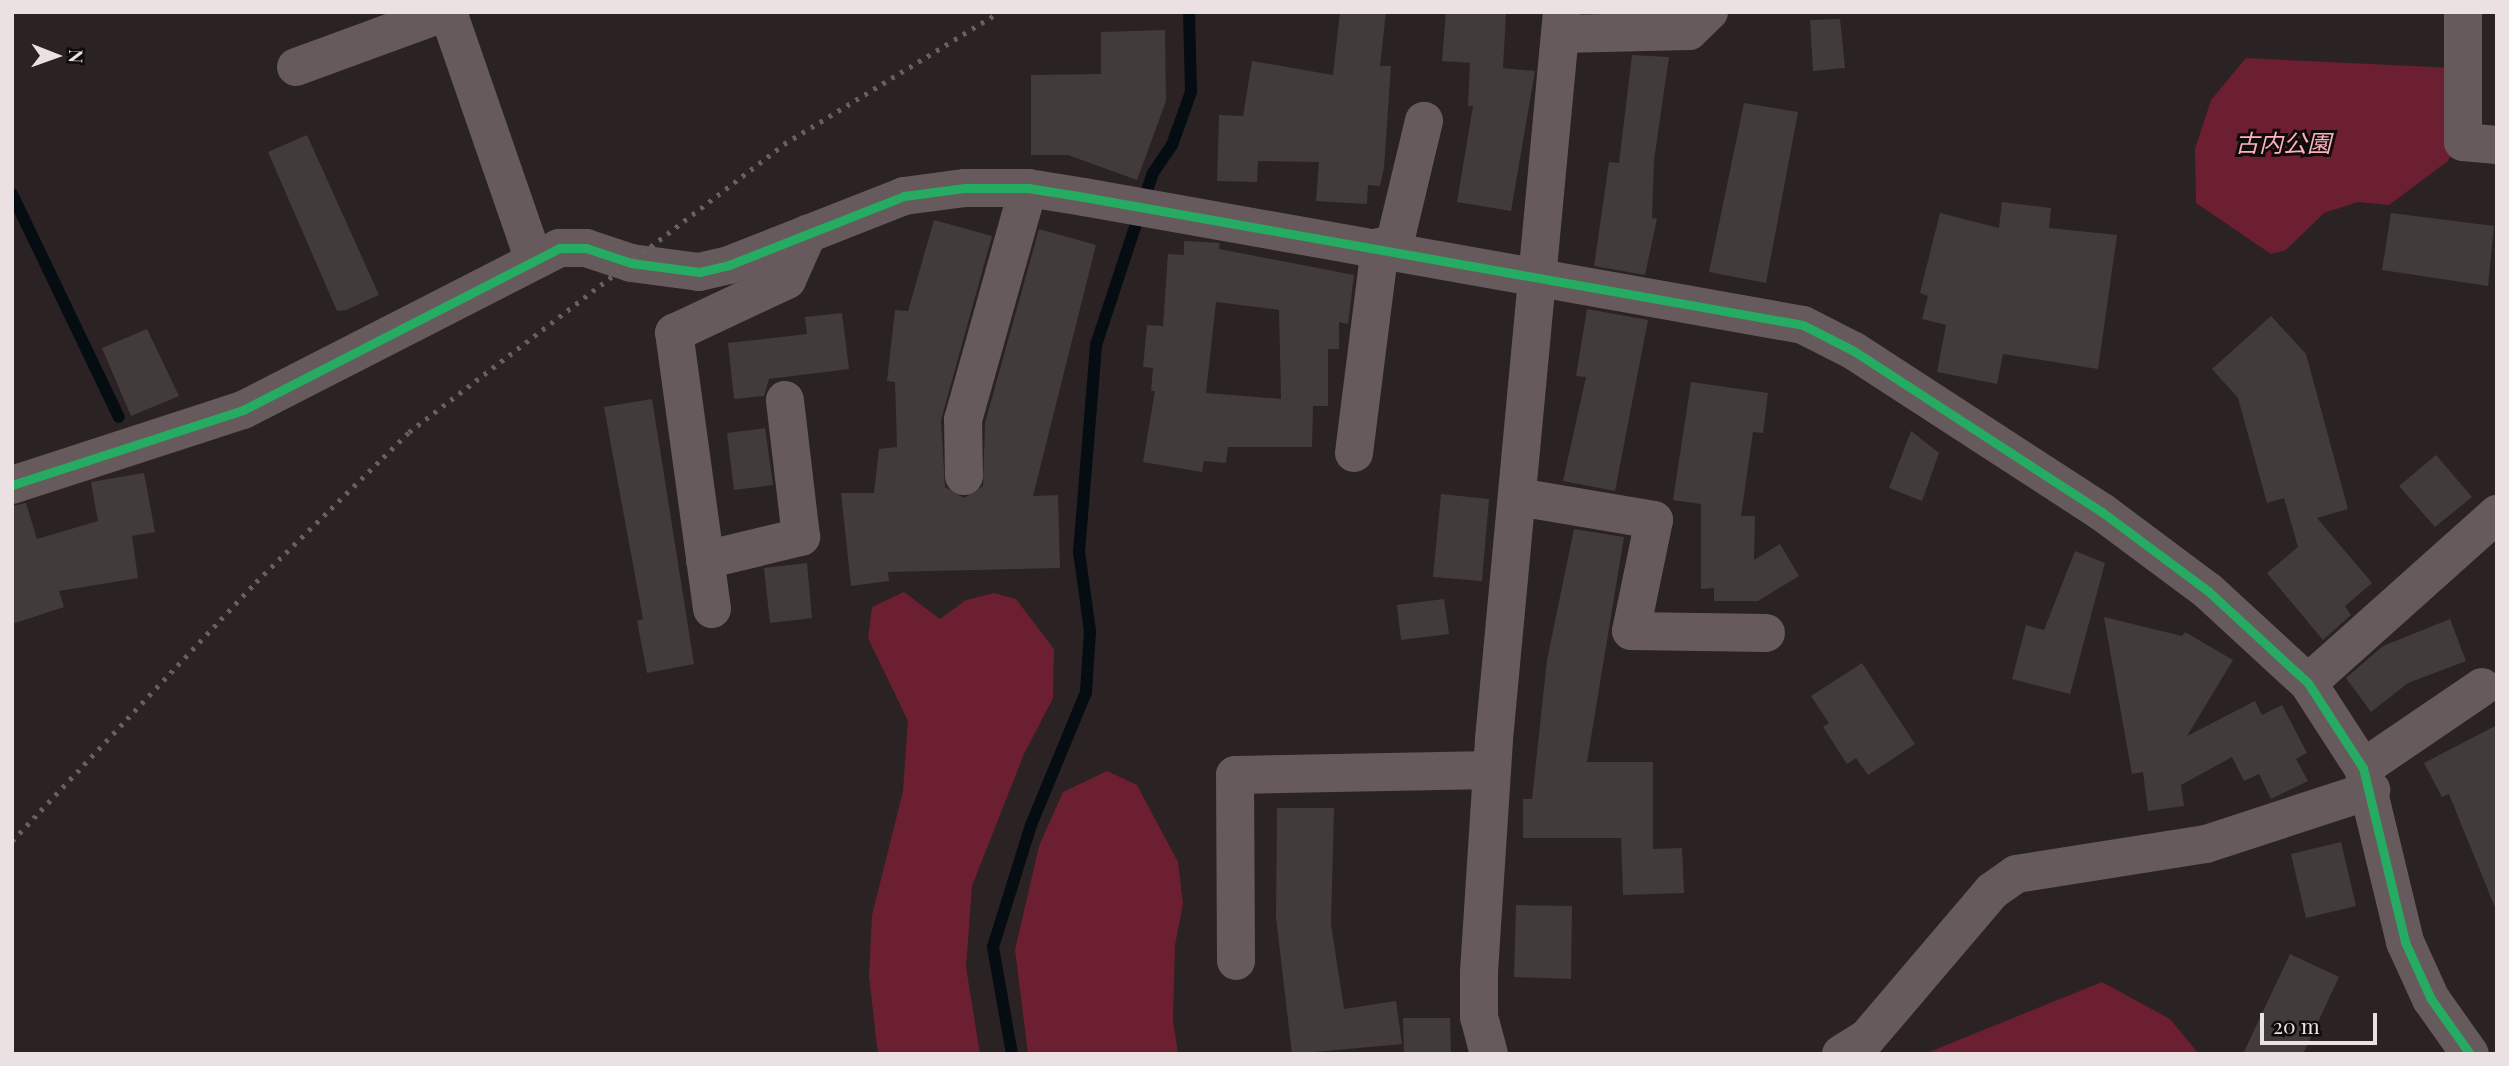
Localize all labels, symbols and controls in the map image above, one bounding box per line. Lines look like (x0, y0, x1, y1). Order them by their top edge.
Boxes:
north arrow (21, 21, 91, 91)
text: N (64, 49, 90, 63)
park label: 古内公園 (2235, 129, 2331, 157)
scale bar (2264, 1000, 2381, 1044)
text: 20 m (2273, 1011, 2320, 1039)

